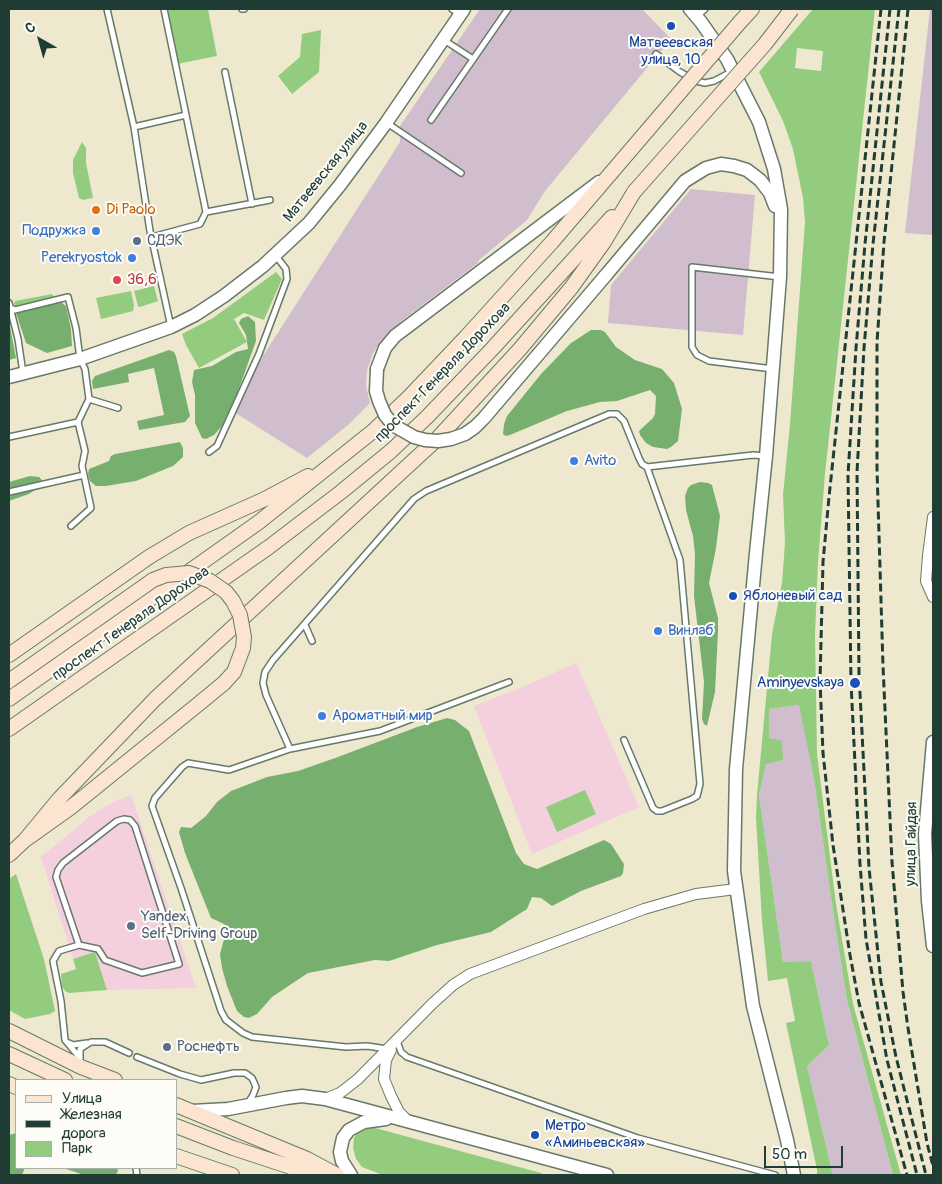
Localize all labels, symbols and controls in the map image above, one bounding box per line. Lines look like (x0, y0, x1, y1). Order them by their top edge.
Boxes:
north arrow (15, 15, 65, 65)
text: С (22, 18, 39, 37)
marker: Матвеевская улица, 10 (665, 20, 677, 32)
place label: Матвеевская улица, 10 (629, 34, 713, 69)
street label: Матвеевская улица (280, 118, 372, 226)
place label: Di Paolo (106, 201, 156, 219)
marker: Di Paolo (90, 204, 102, 216)
place label: Подружка (22, 222, 86, 240)
marker: Подружка (90, 225, 102, 237)
place label: СДЭК (147, 232, 183, 250)
marker: СДЭК (131, 235, 143, 247)
place label: Perekryostok (41, 249, 122, 267)
marker: Perekryostok (126, 252, 138, 264)
place label: 36,6 (127, 271, 157, 289)
marker: 36,6 (111, 274, 123, 286)
street label: проспект Генерала Дорохова (371, 299, 515, 447)
place label: Avito (584, 452, 616, 470)
marker: Avito (568, 455, 580, 467)
street label: проспект Генерала Дорохова (49, 563, 213, 685)
place label: Яблоневый сад (743, 587, 842, 605)
marker: Яблоневый сад (727, 590, 739, 602)
place label: Винлаб (668, 622, 714, 640)
marker: Винлаб (652, 625, 664, 637)
place label: Aminyevskaya (757, 674, 844, 692)
marker: Aminyevskaya (848, 676, 862, 690)
place label: Ароматный мир (332, 707, 432, 725)
marker: Ароматный мир (316, 710, 328, 722)
street label: улица Гайдая (902, 801, 922, 887)
place label: Yandex Self-Driving Group (141, 908, 257, 943)
marker: Yandex Self-Driving Group (125, 920, 137, 932)
place label: Роснефть (177, 1038, 240, 1056)
marker: Роснефть (161, 1041, 173, 1053)
legend (15, 1079, 178, 1169)
text: Улица (62, 1089, 102, 1108)
text: Железная дорога (61, 1105, 122, 1143)
place label: Метро «Аминьевская» (545, 1117, 645, 1152)
marker: Метро «Аминьевская» (529, 1129, 541, 1141)
scale bar (767, 1136, 846, 1168)
text: Парк (62, 1139, 93, 1158)
text: 50 m (772, 1145, 807, 1164)

